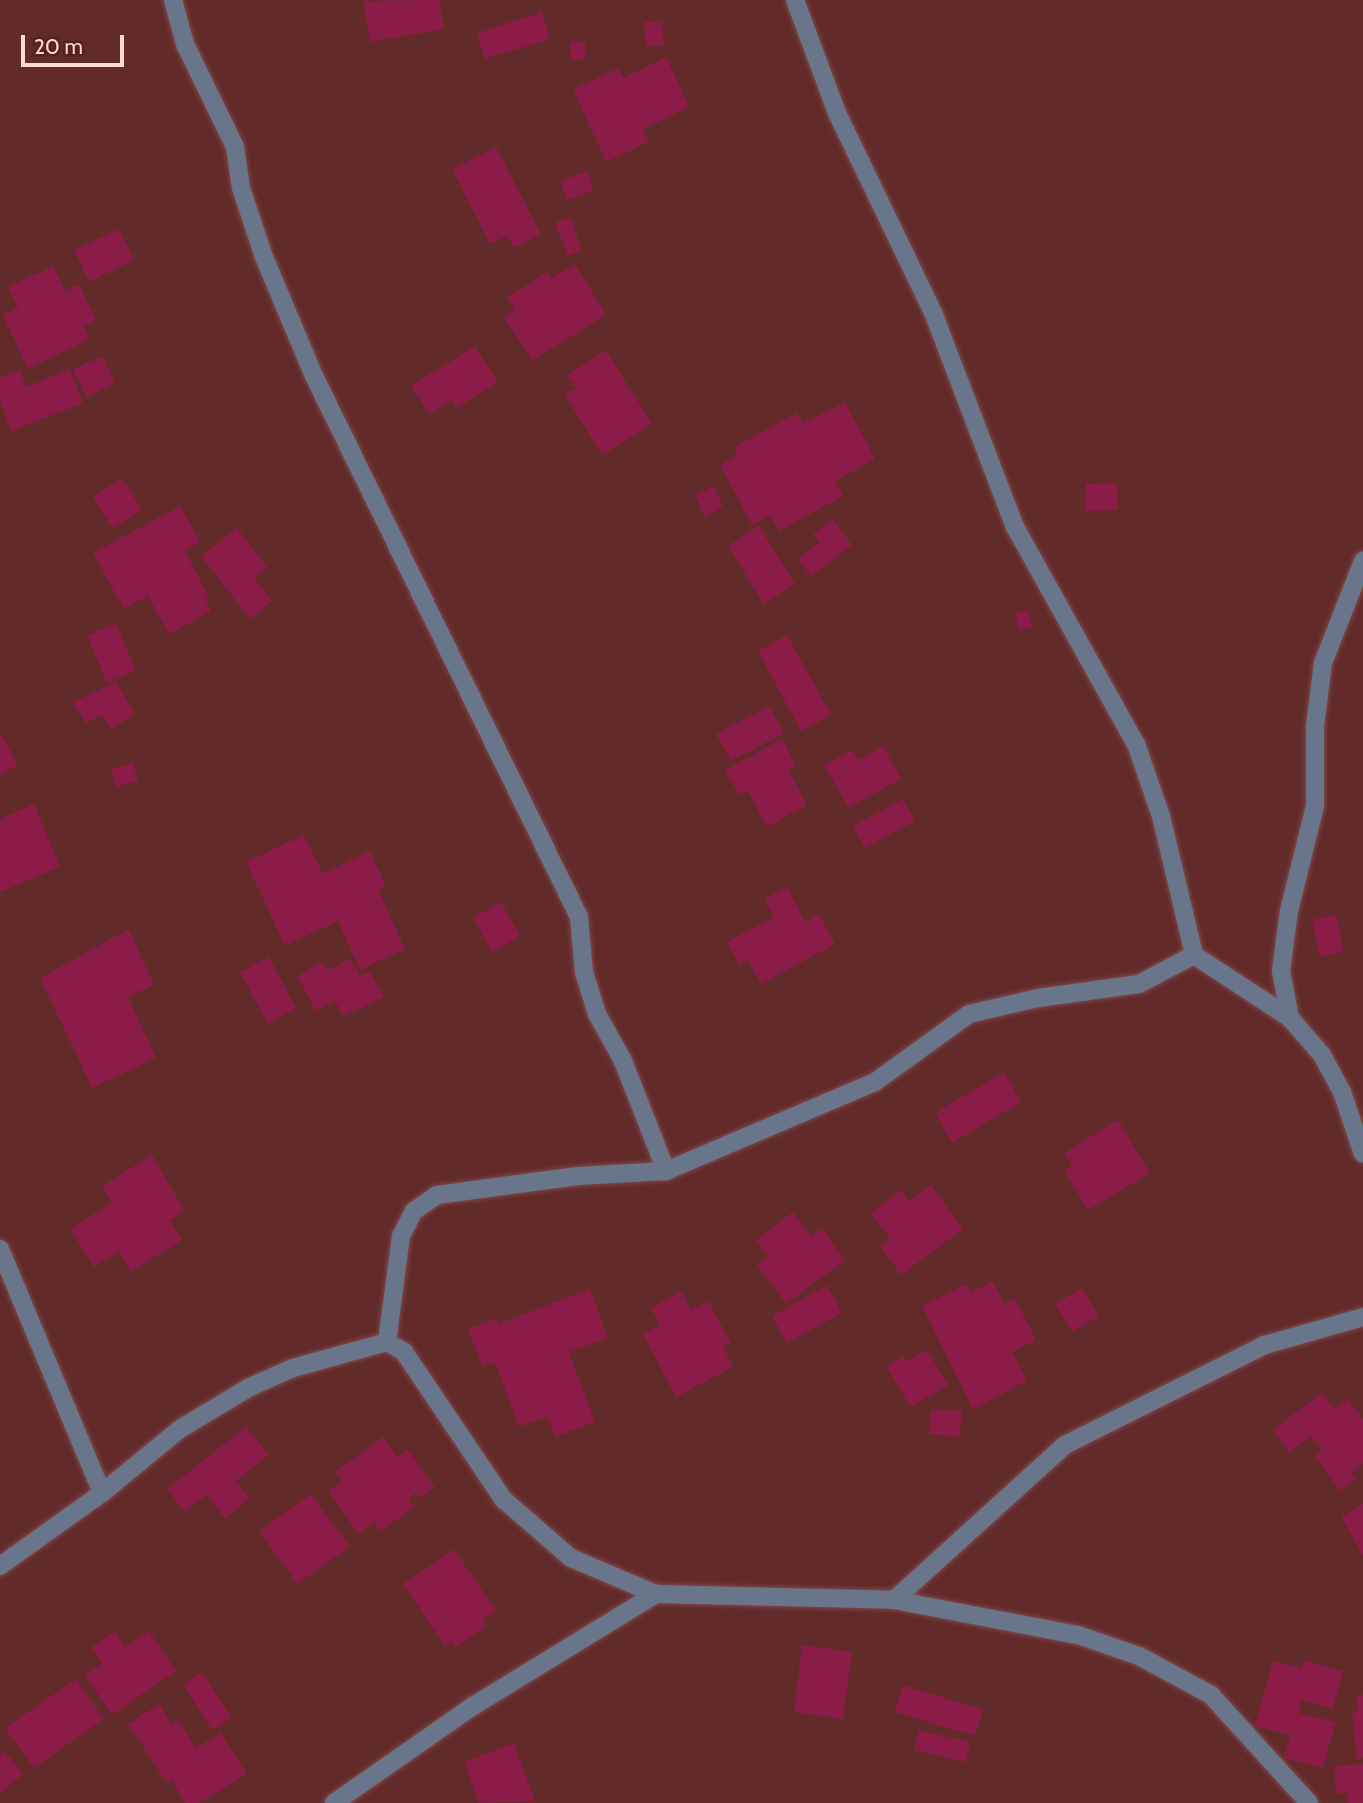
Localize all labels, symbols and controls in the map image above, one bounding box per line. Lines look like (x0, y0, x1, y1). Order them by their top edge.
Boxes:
scale bar (24, 21, 128, 65)
text: 20 m (34, 34, 83, 59)

